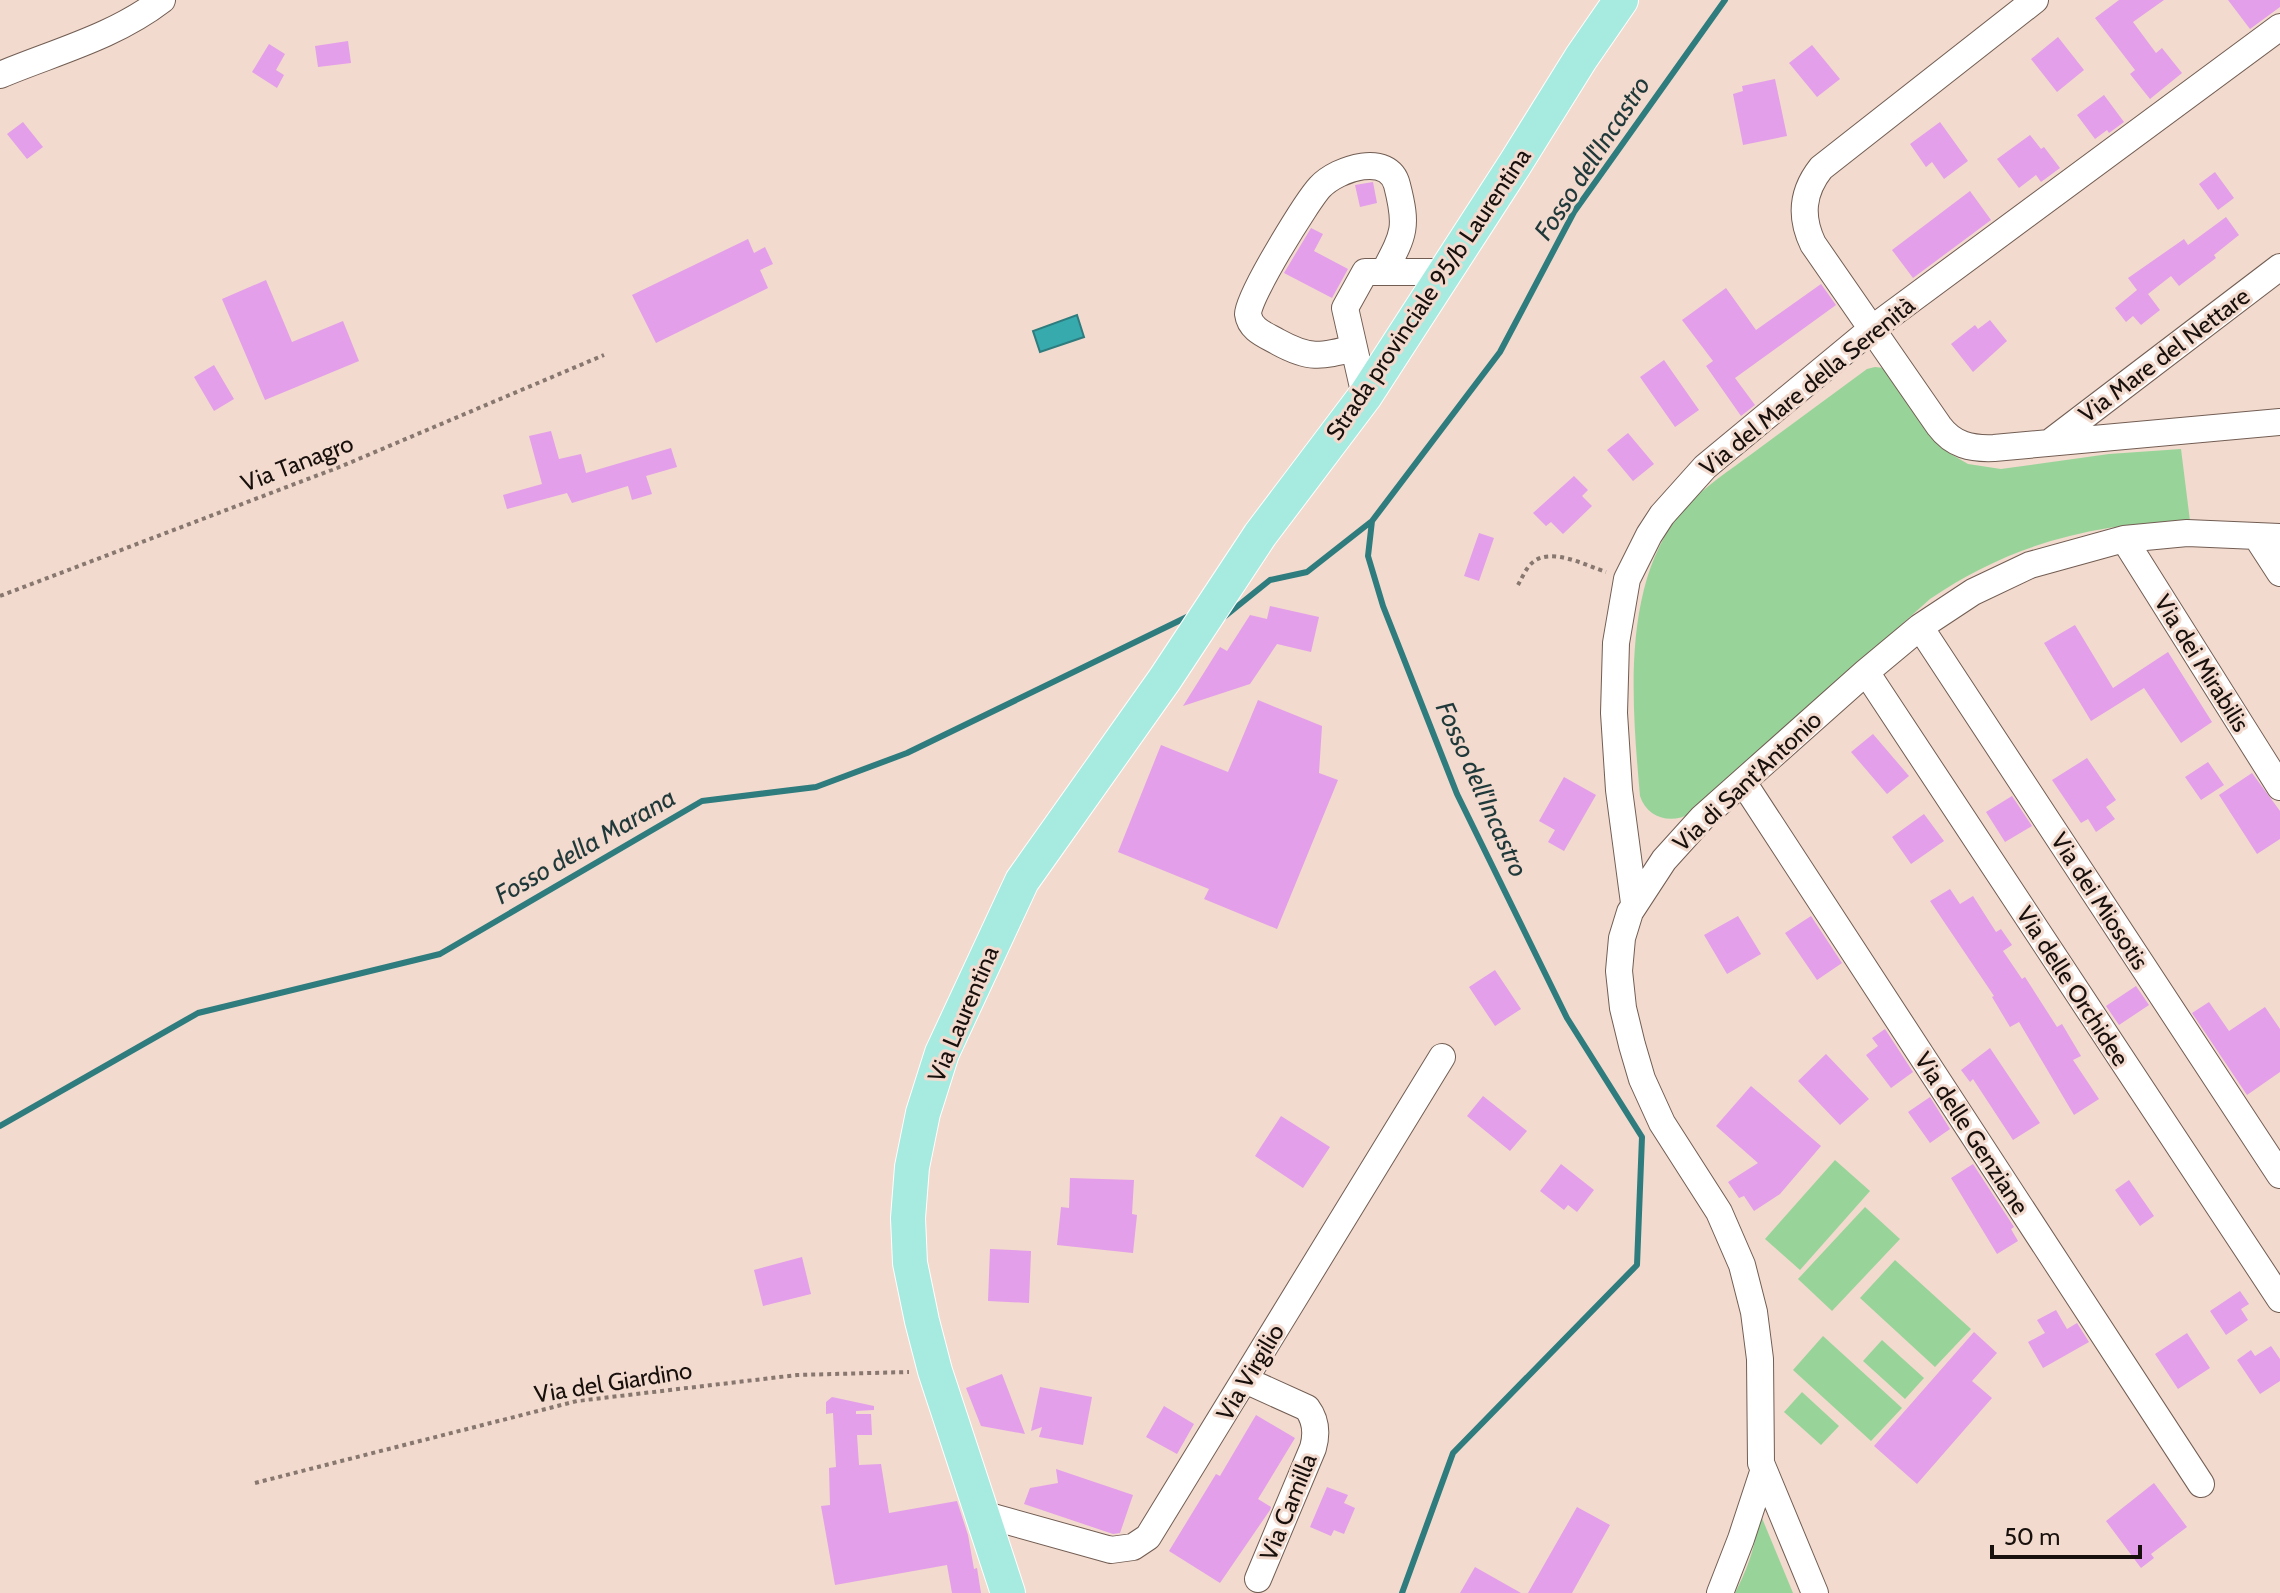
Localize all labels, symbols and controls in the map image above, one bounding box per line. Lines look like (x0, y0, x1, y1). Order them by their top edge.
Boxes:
water label: Fosso dell'Incastro (1527, 70, 1657, 246)
street label: Strada provinciale 95/b Laurentina (1319, 142, 1537, 445)
street label: Via Mare del Nettare (2073, 281, 2255, 429)
street label: Via del Mare della Serenità (1694, 290, 1921, 482)
street label: Via Tanagro (237, 428, 357, 498)
street label: Via dei Mirabilis (2148, 589, 2256, 737)
water label: Fosso dell'Incastro (1429, 696, 1535, 882)
street label: Via di Sant'Antonio (1667, 705, 1827, 857)
water label: Fosso della Marana (489, 781, 681, 911)
street label: Via dei Miosotis (2045, 827, 2155, 975)
street label: Via delle Orchidee (2011, 901, 2135, 1071)
street label: Via Laurentina (921, 941, 1005, 1086)
street label: Via delle Genziane (1909, 1046, 2035, 1220)
street label: Via Virgilio (1210, 1319, 1290, 1425)
street label: Via del Giardino (532, 1355, 694, 1409)
street label: Via Camilla (1253, 1449, 1323, 1565)
scale bar (1992, 1509, 2140, 1559)
text: 50 m (2004, 1522, 2060, 1551)

